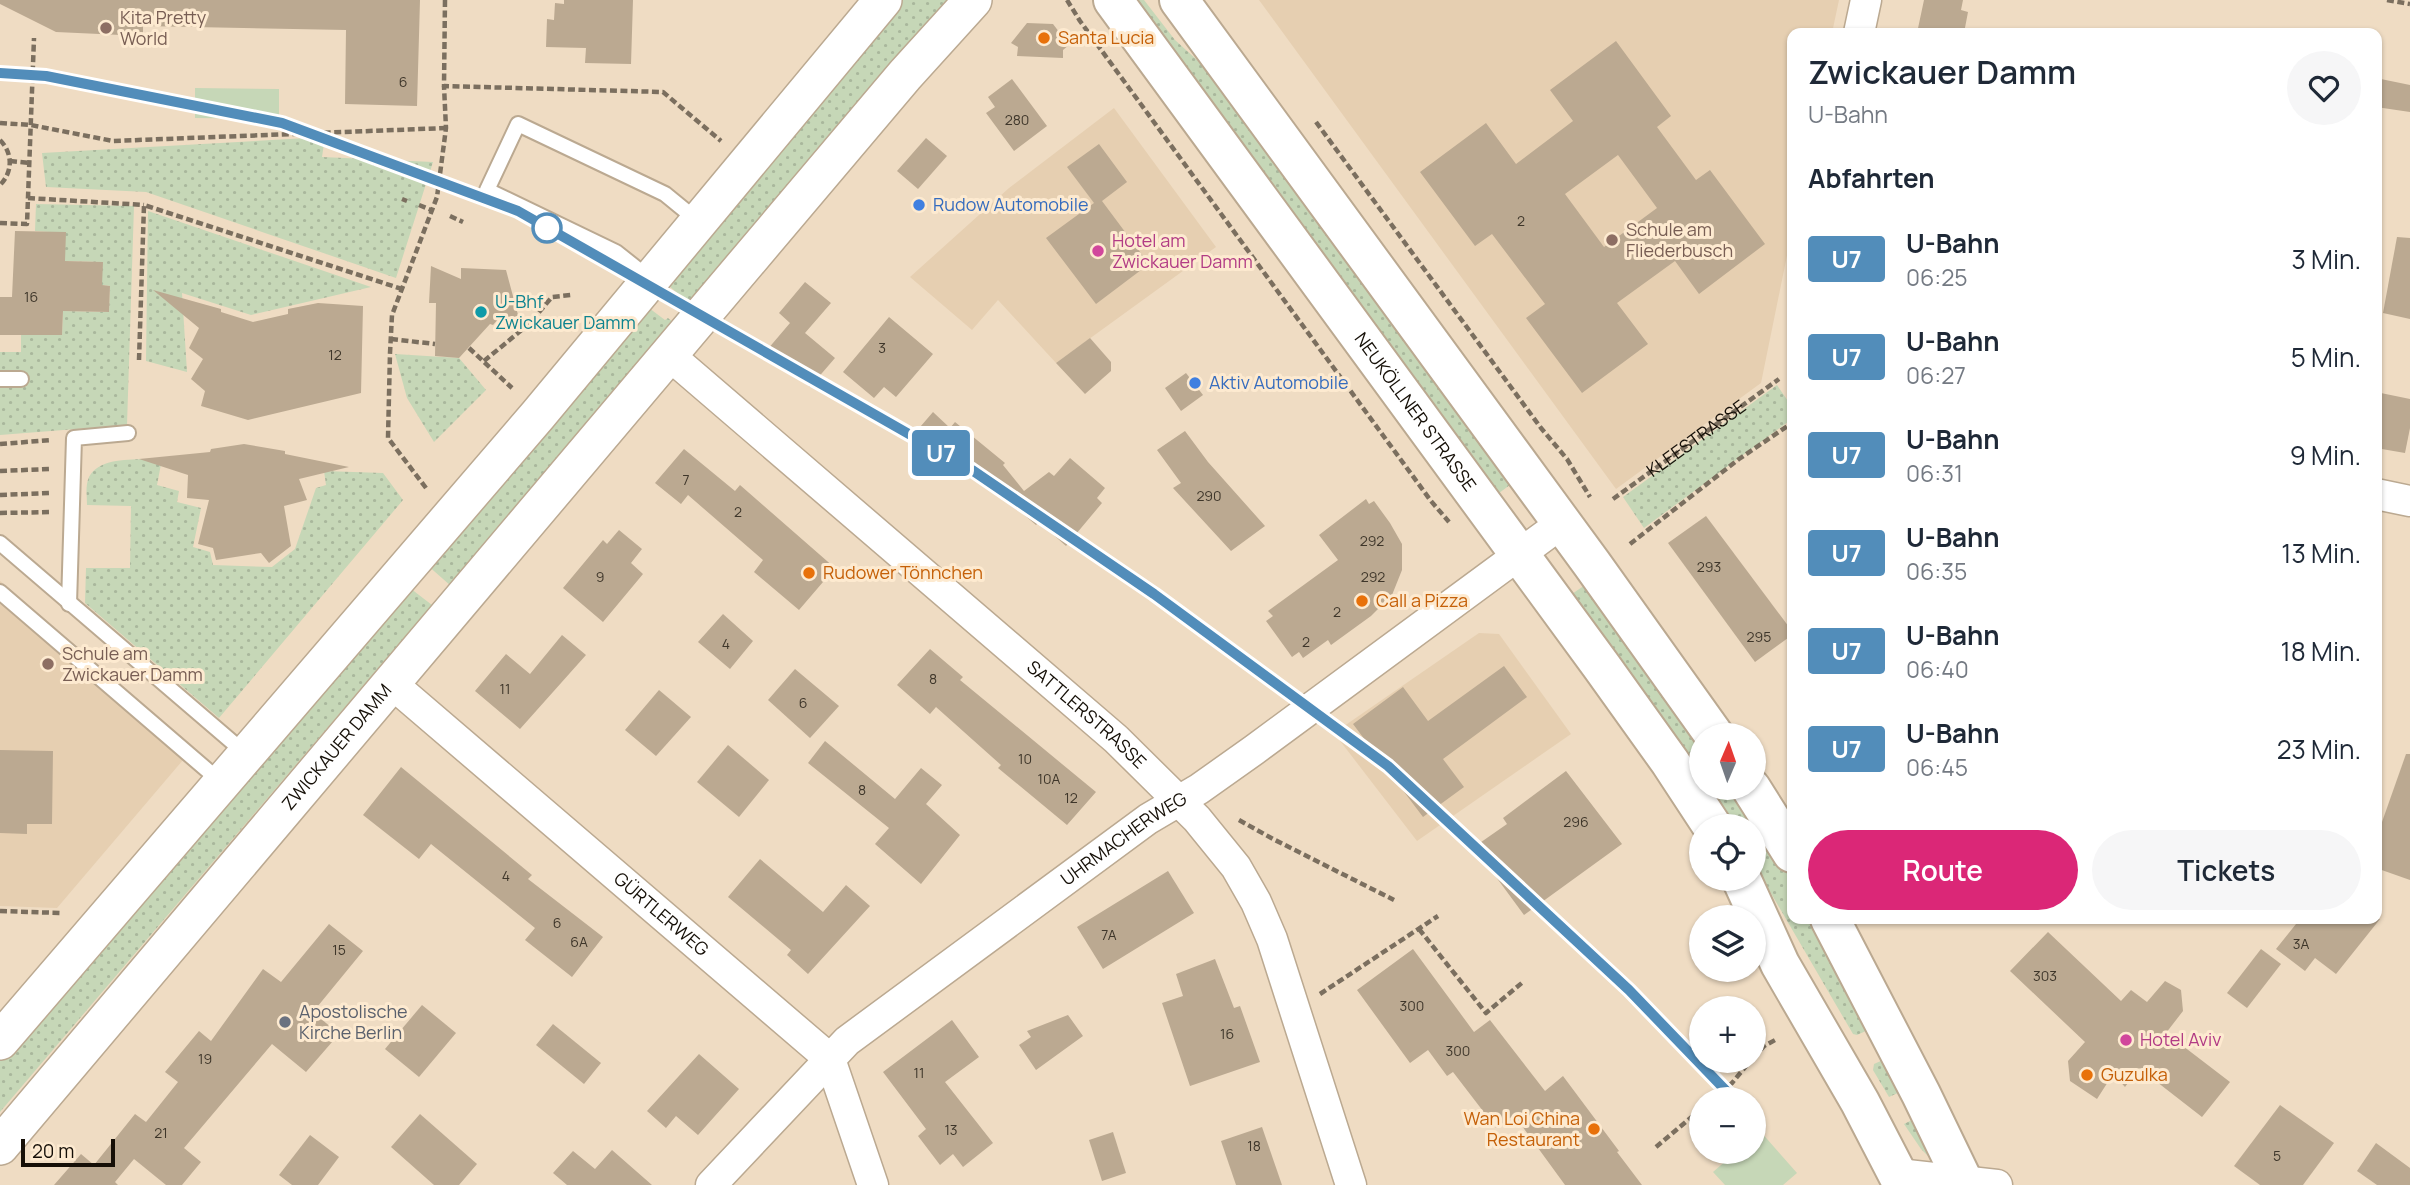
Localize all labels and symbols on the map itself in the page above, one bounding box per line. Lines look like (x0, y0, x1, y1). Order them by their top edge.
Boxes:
place label: Kita Pretty World (120, 5, 207, 50)
marker: Kita Pretty World (98, 20, 114, 36)
place label: Santa Lucia (1058, 25, 1154, 49)
marker: Santa Lucia (1036, 30, 1052, 46)
house number: 6 (399, 72, 407, 91)
house number: 280 (1005, 110, 1029, 129)
place label: Rudow Automobile (933, 192, 1088, 216)
marker: Rudow Automobile (911, 197, 927, 213)
house number: 2 (1517, 211, 1525, 230)
unlabelled marker (532, 213, 562, 243)
place label: Schule am Fliederbusch (1626, 217, 1733, 262)
place label: Hotel am Zwickauer Damm (1112, 228, 1253, 273)
marker: Schule am Fliederbusch (1604, 232, 1620, 248)
marker: Hotel am Zwickauer Damm (1090, 243, 1106, 259)
house number: 16 (24, 287, 38, 306)
place label: U-Bhf Zwickauer Damm (495, 289, 636, 334)
marker: U-Bhf Zwickauer Damm (473, 304, 489, 320)
street label: NEUKÖLLNER STRASSE (1350, 327, 1482, 496)
house number: 3 (878, 338, 886, 357)
house number: 12 (328, 345, 342, 364)
place label: Aktiv Automobile (1209, 370, 1349, 394)
marker: Aktiv Automobile (1187, 375, 1203, 391)
street label: KLEESTRASSE (1641, 394, 1750, 482)
line badge: U7 (909, 430, 972, 476)
house number: 7 (682, 470, 690, 489)
house number: 290 (1196, 486, 1222, 505)
house number: 2 (734, 502, 742, 521)
house number: 292 (1360, 531, 1384, 550)
house number: 293 (1697, 557, 1721, 576)
place label: Rudower Tönnchen (823, 560, 983, 584)
marker: Rudower Tönnchen (801, 565, 817, 581)
house number: 9 (596, 567, 604, 586)
house number: 292 (1361, 567, 1385, 586)
place label: Call a Pizza (1376, 588, 1468, 612)
marker: Call a Pizza (1354, 593, 1370, 609)
house number: 2 (1333, 602, 1341, 621)
house number: 295 (1747, 627, 1771, 646)
house number: 2 (1302, 632, 1310, 651)
house number: 4 (722, 634, 730, 653)
place label: Schule am Zwickauer Damm (62, 641, 203, 686)
street label: SATTLERSTRASSE (1022, 655, 1152, 773)
marker: Schule am Zwickauer Damm (40, 656, 56, 672)
house number: 8 (929, 669, 937, 688)
street label: ZWICKAUER DAMM (276, 679, 396, 815)
house number: 11 (500, 679, 510, 698)
house number: 6 (799, 693, 807, 712)
north arrow (1689, 723, 1766, 800)
house number: 10 (1018, 749, 1032, 768)
house number: 10A (1038, 769, 1061, 788)
house number: 8 (858, 780, 866, 799)
street label: UHRMACHERWEG (1055, 786, 1191, 890)
house number: 12 (1064, 788, 1078, 807)
house number: 296 (1563, 812, 1589, 831)
house number: 4 (502, 866, 510, 885)
street label: GÜRTLERWEG (609, 866, 714, 961)
house number: 6 (553, 913, 561, 932)
house number: 7A (1101, 925, 1117, 944)
house number: 6A (570, 932, 588, 951)
house number: 3A (2293, 934, 2309, 953)
house number: 15 (332, 940, 346, 959)
house number: 303 (2033, 966, 2057, 985)
house number: 300 (1400, 996, 1424, 1015)
place label: Apostolische Kirche Berlin (299, 999, 408, 1044)
marker: Apostolische Kirche Berlin (277, 1014, 293, 1030)
house number: 16 (1220, 1024, 1234, 1043)
place label: Hotel Aviv (2140, 1027, 2221, 1051)
marker: Hotel Aviv (2118, 1032, 2134, 1048)
house number: 300 (1446, 1041, 1470, 1060)
house number: 19 (198, 1049, 212, 1068)
place label: Guzulka (2101, 1062, 2168, 1086)
house number: 11 (914, 1063, 924, 1082)
marker: Guzulka (2079, 1067, 2095, 1083)
place label: Wan Loi China Restaurant (1464, 1106, 1580, 1151)
house number: 13 (944, 1120, 958, 1139)
marker: Wan Loi China Restaurant (1586, 1121, 1602, 1137)
house number: 21 (154, 1123, 168, 1142)
scale bar (21, 1136, 116, 1168)
house number: 18 (1247, 1136, 1261, 1155)
house number: 5 (2273, 1146, 2281, 1165)

